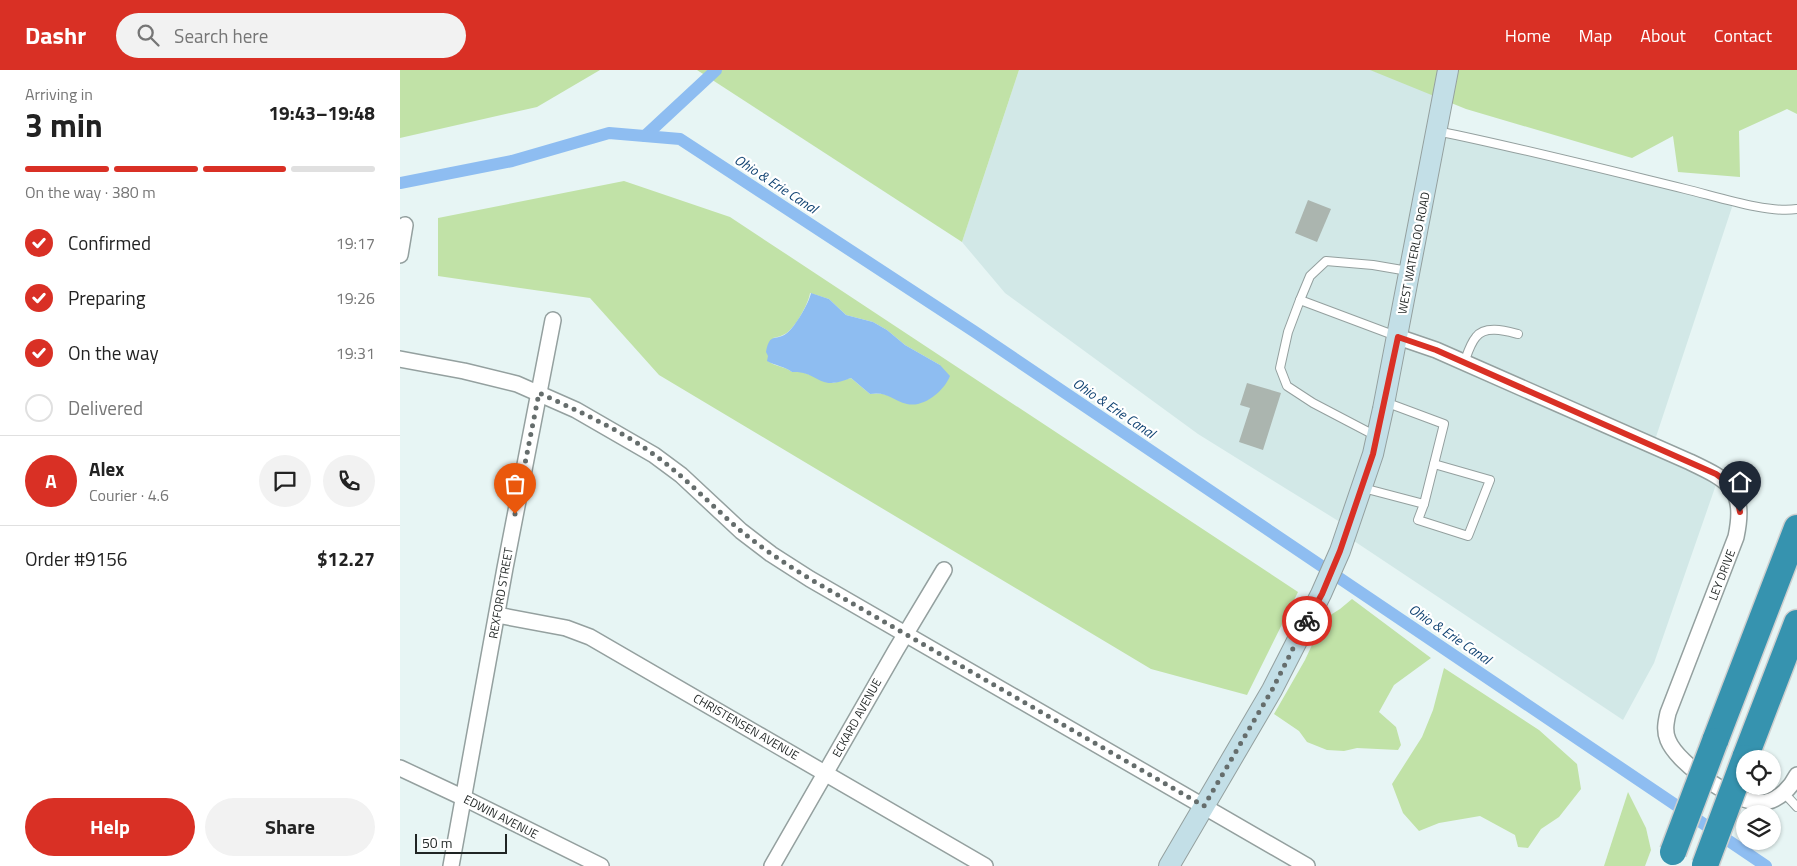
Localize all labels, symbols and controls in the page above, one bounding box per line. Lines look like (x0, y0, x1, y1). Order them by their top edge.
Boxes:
search box (116, 13, 466, 58)
text: Dashr (25, 17, 86, 53)
icon: search (134, 21, 162, 49)
text: Search here (174, 21, 268, 50)
text: Home (1505, 22, 1551, 49)
text: Map (1579, 22, 1612, 49)
text: About (1640, 22, 1686, 49)
text: Contact (1714, 22, 1772, 49)
text: Arriving in (25, 82, 93, 106)
text: 19:43–19:48 (268, 98, 375, 127)
text: 3 min (25, 101, 103, 149)
water label: Ohio & Erie Canal (731, 149, 824, 219)
text: On the way · 380 m (25, 180, 156, 204)
street label: WEST WATERLOO ROAD (1392, 190, 1435, 316)
text: Confirmed (68, 228, 151, 257)
icon: check (25, 229, 53, 257)
text: 19:17 (336, 231, 375, 255)
text: Preparing (68, 283, 145, 312)
icon: check (25, 284, 53, 312)
text: 19:26 (336, 286, 375, 310)
text: On the way (68, 338, 159, 367)
icon: check (25, 339, 53, 367)
text: 19:31 (336, 341, 375, 365)
water label: Ohio & Erie Canal (1069, 372, 1161, 444)
text: Delivered (68, 393, 143, 422)
text: Alex (89, 454, 124, 483)
button: chat (259, 455, 311, 507)
button: phone (323, 455, 375, 507)
pin (1719, 461, 1761, 512)
pin (494, 463, 536, 514)
text: A (45, 466, 57, 495)
icon: home (1726, 468, 1754, 496)
icon: bag (501, 470, 529, 498)
text: Courier · 4.6 (89, 483, 169, 507)
text: Order #9156 (25, 544, 127, 573)
text: $12.27 (317, 544, 375, 573)
street label: REXFORD STREET (483, 545, 518, 640)
street label: LEY DRIVE (1703, 546, 1740, 603)
courier (1282, 596, 1332, 646)
water label: Ohio & Erie Canal (1405, 598, 1497, 670)
icon: bike (1293, 607, 1321, 635)
street label: ECKARD AVENUE (827, 674, 886, 761)
street label: CHRISTENSEN AVENUE (690, 689, 803, 765)
map controls (1736, 750, 1781, 850)
button: locate (1736, 750, 1781, 795)
street label: EDWIN AVENUE (461, 790, 542, 844)
button: Help (25, 798, 195, 856)
button: Share (205, 798, 375, 856)
button: layers (1736, 805, 1781, 850)
scale bar (415, 831, 508, 854)
text: 50 m (422, 832, 452, 853)

